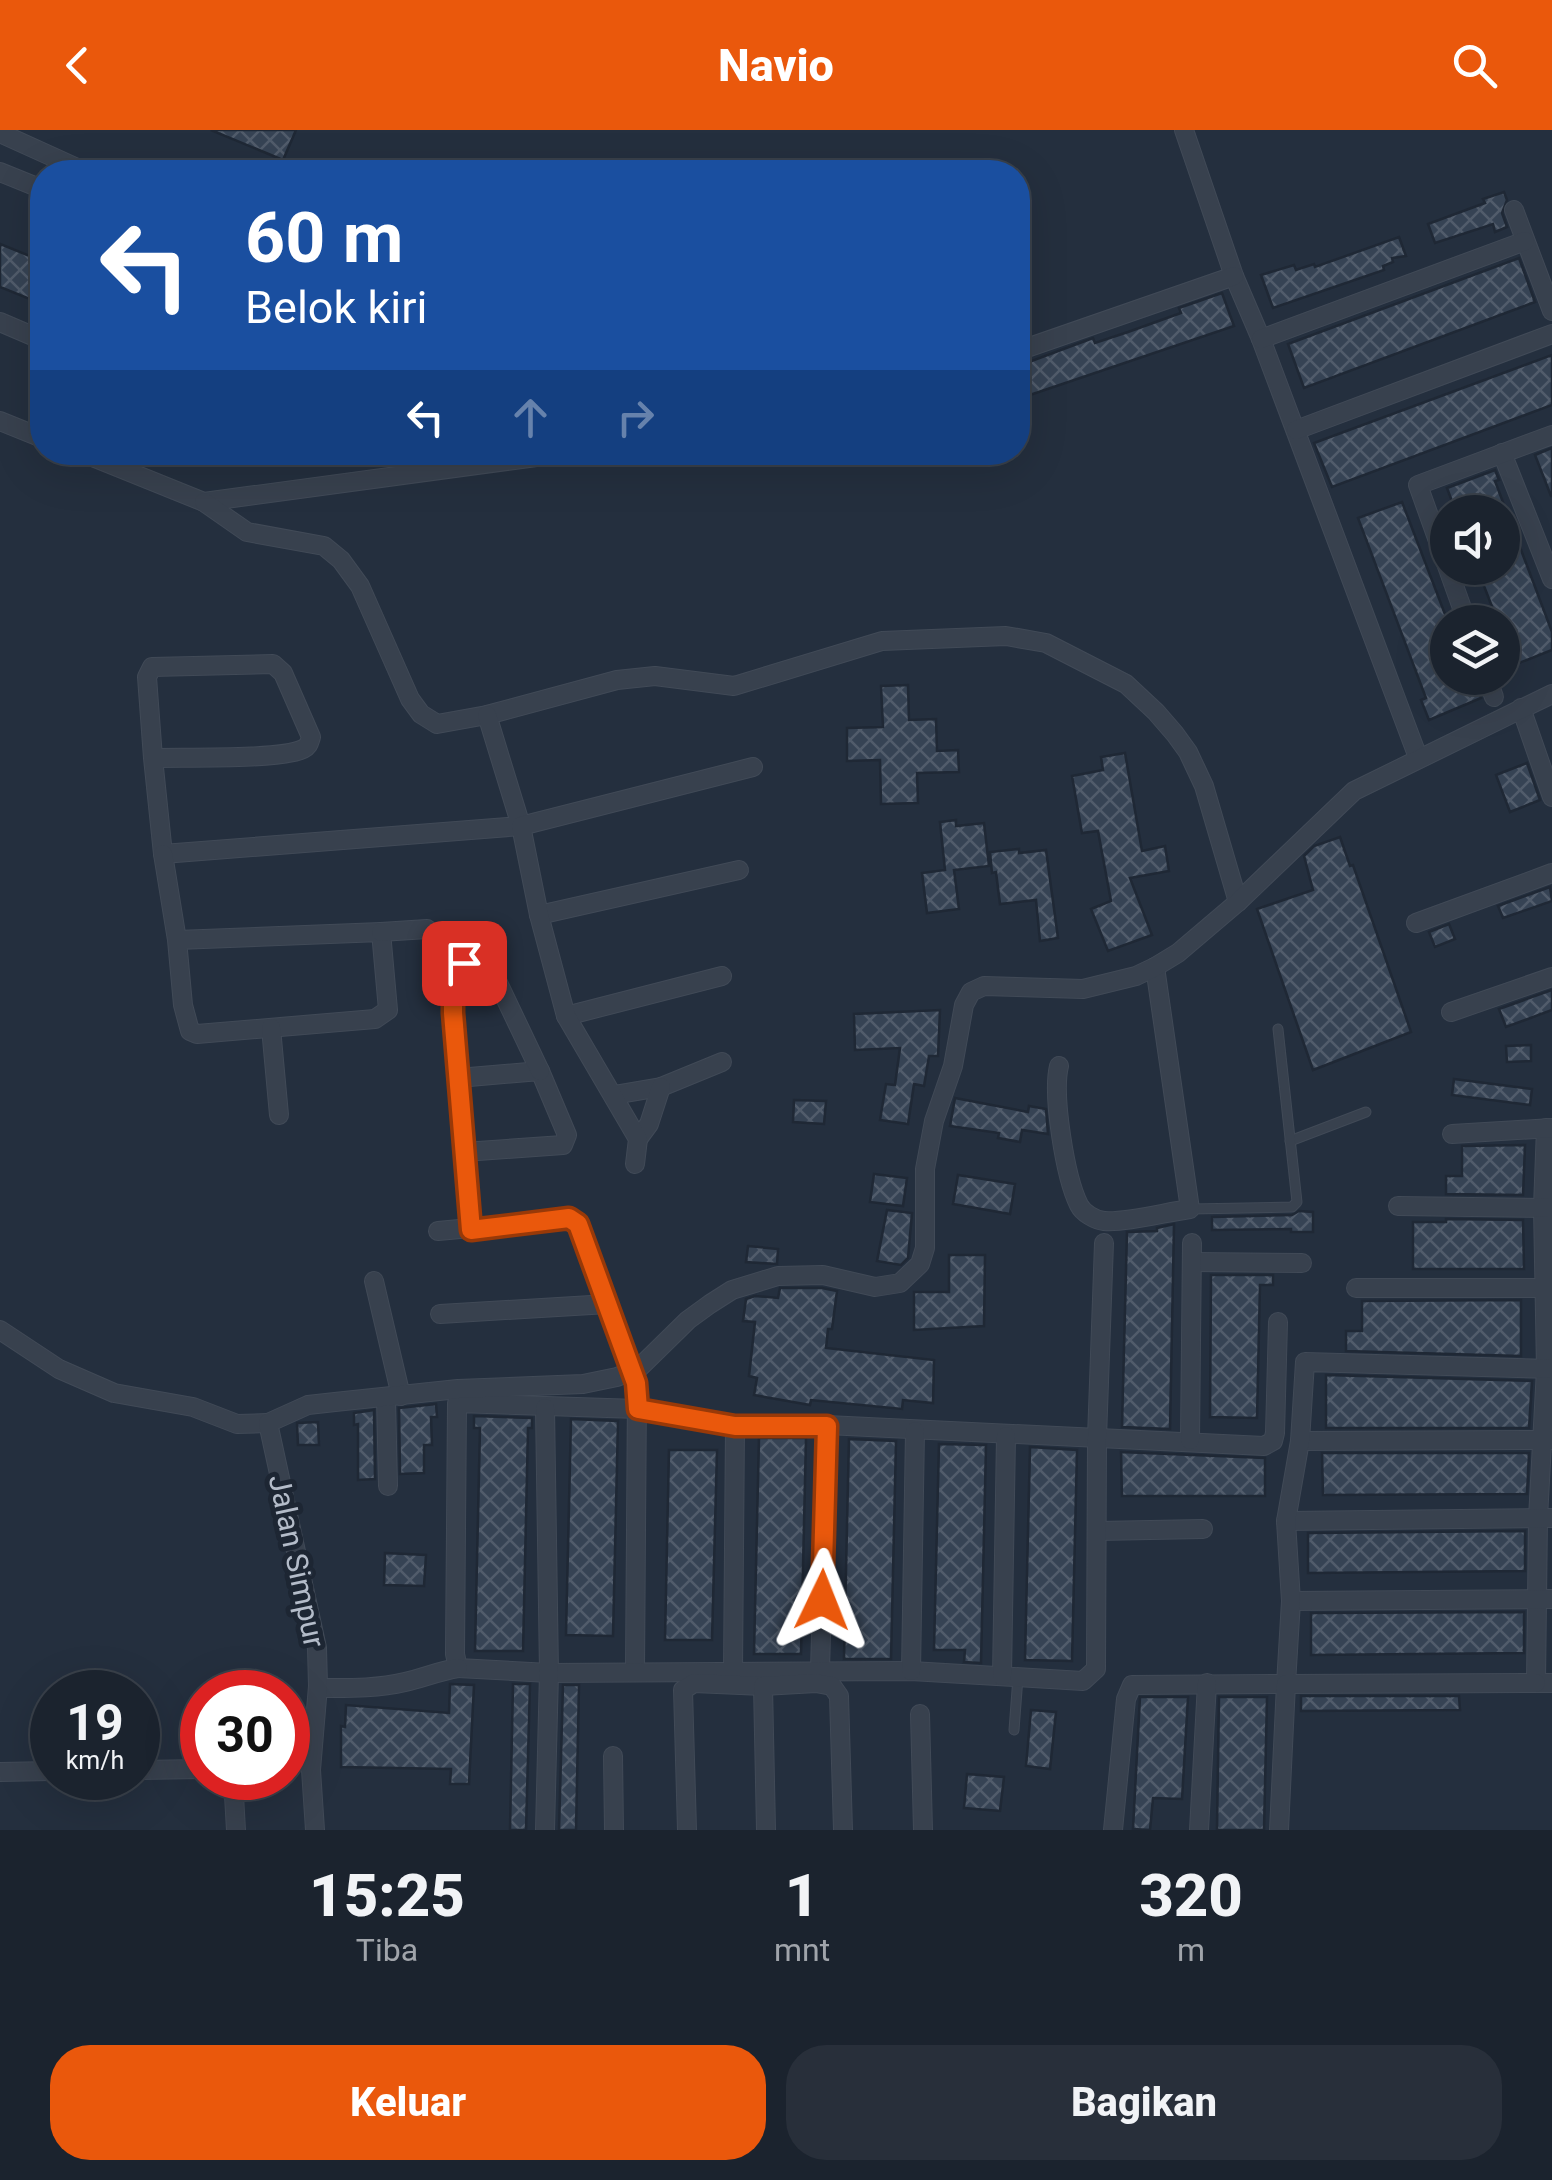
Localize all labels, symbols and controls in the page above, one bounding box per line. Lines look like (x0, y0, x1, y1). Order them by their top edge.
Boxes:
icon: back (50, 38, 105, 93)
icon: search (1447, 38, 1502, 93)
text: Navio (718, 39, 834, 92)
text: 60 m (245, 197, 403, 279)
icon: left (80, 200, 210, 330)
text: Belok kiri (245, 281, 427, 334)
icon: left (398, 390, 453, 445)
icon: ahead (503, 390, 558, 445)
icon: right (608, 390, 663, 445)
map controls (1430, 495, 1520, 695)
button: sound (1430, 495, 1520, 585)
button: layers (1430, 605, 1520, 695)
pin (422, 921, 507, 1006)
icon: arrive (437, 936, 492, 991)
street label: Jalan Simpur (262, 1472, 332, 1650)
position arrow (770, 1548, 874, 1652)
speed limit sign: 30 (180, 1670, 310, 1800)
text: 19 (66, 1694, 124, 1752)
text: km/h (66, 1746, 124, 1775)
text: 15:25 (309, 1860, 465, 1931)
text: 1 (785, 1860, 819, 1931)
text: 320 (1139, 1860, 1243, 1931)
text: Tiba (356, 1931, 418, 1969)
text: mnt (774, 1931, 830, 1969)
text: m (1177, 1931, 1205, 1969)
button: Keluar (50, 2045, 766, 2160)
button: Bagikan (786, 2045, 1502, 2160)

